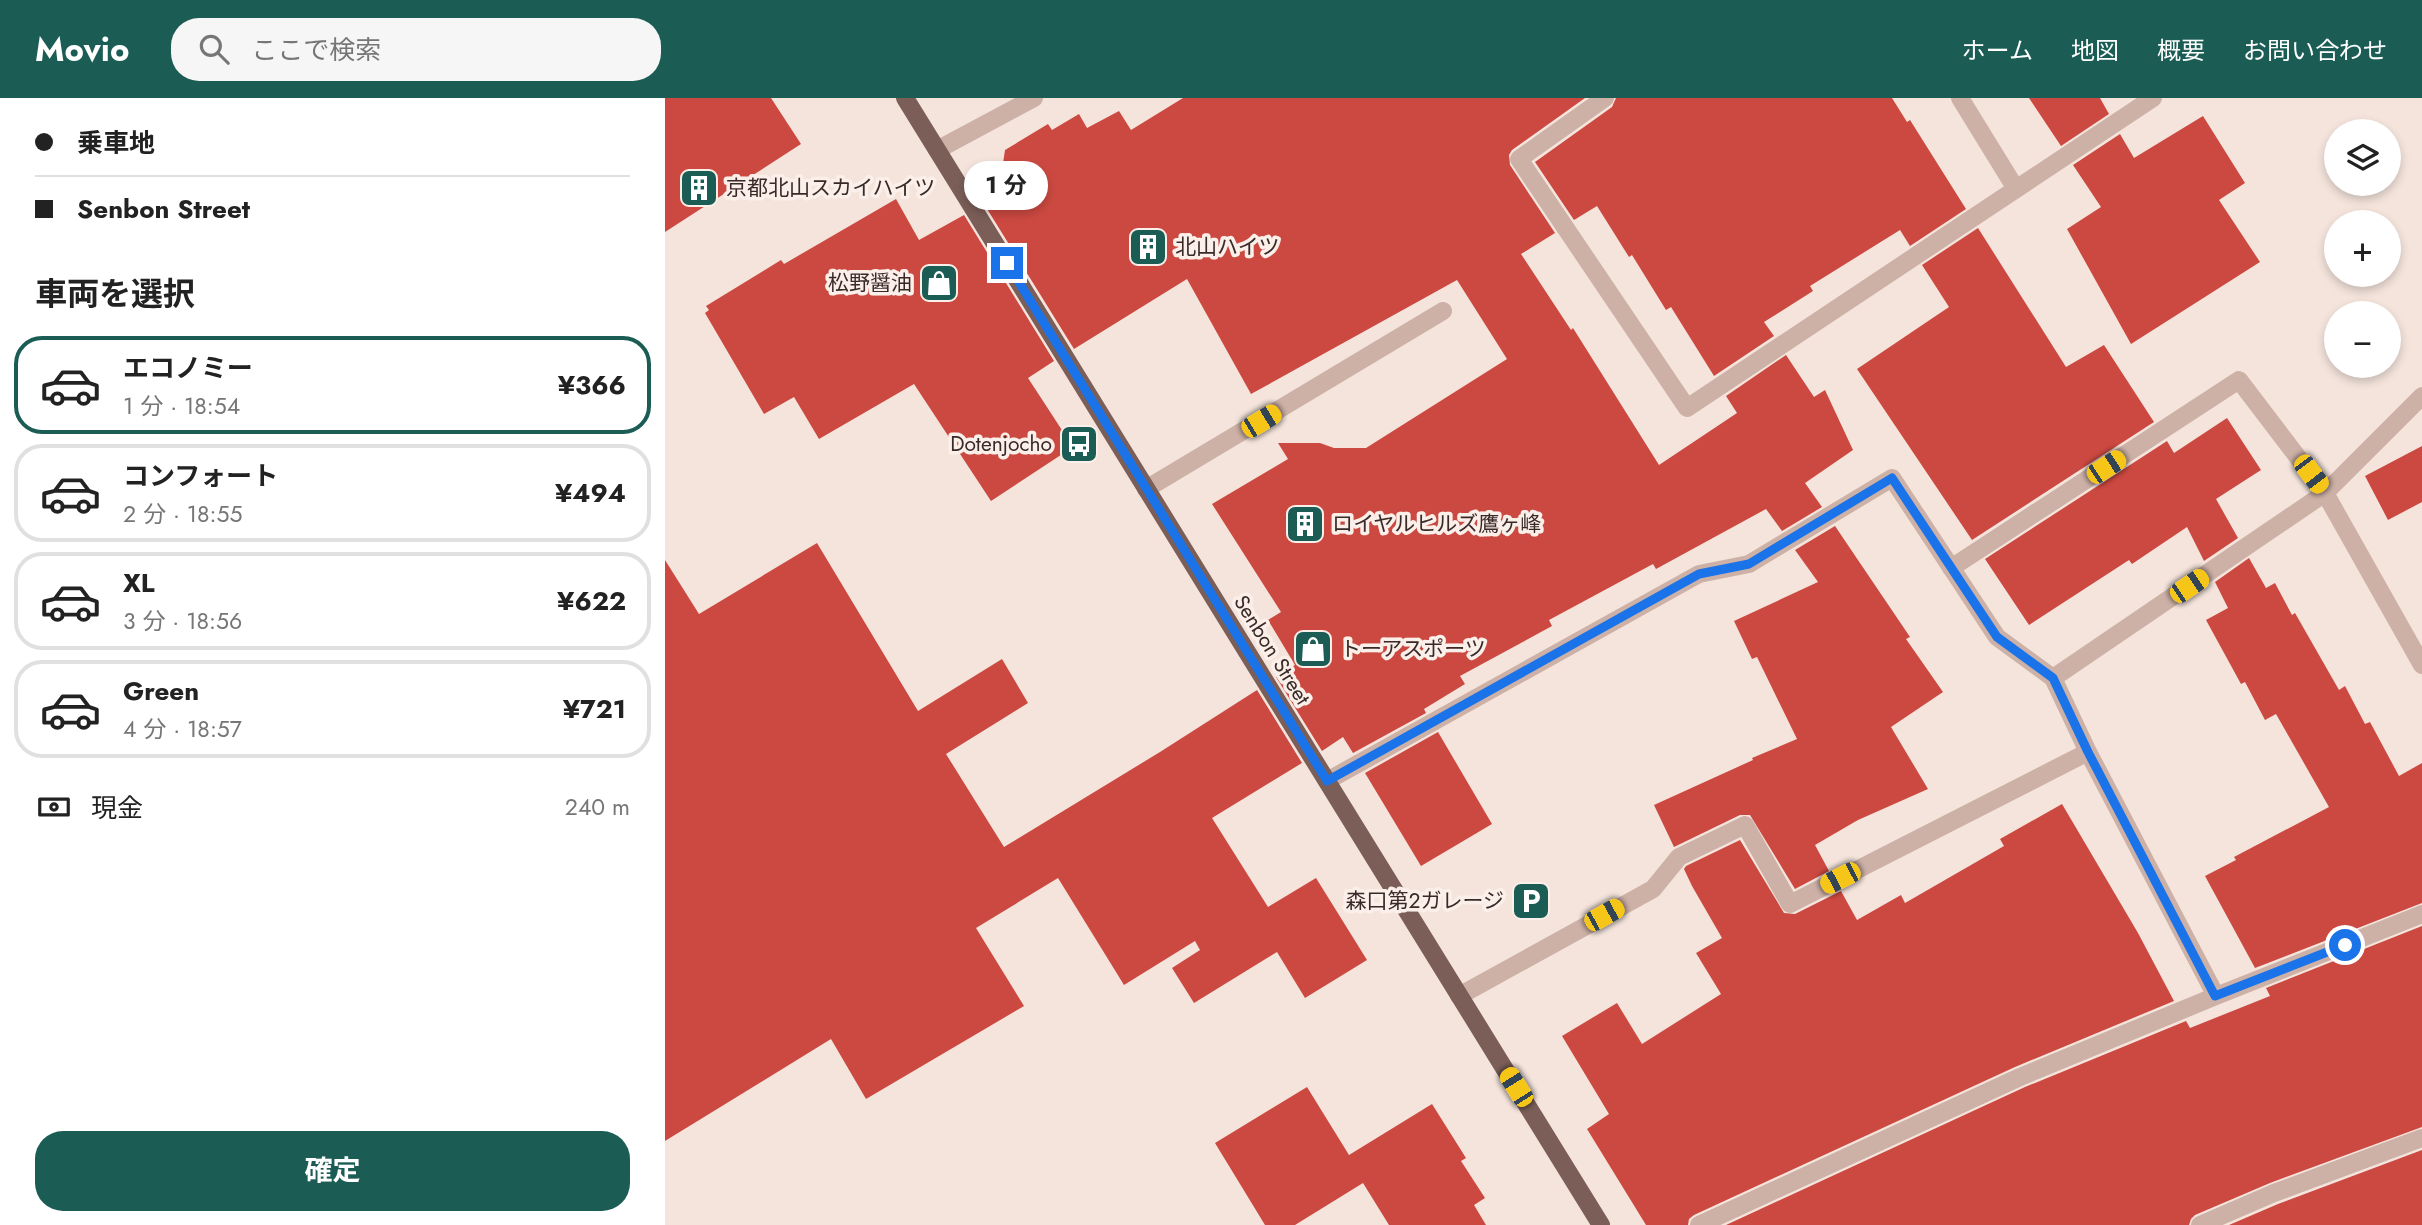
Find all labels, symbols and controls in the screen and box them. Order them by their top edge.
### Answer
search box [171,18,661,81]
text: Movio [35,26,129,73]
icon: search [195,30,233,68]
text: ここで検索 [251,31,381,69]
text: ホーム [1962,33,2033,68]
text: 地図 [2071,33,2119,68]
text: 概要 [2157,33,2205,68]
text: お問い合わせ [2243,33,2387,68]
map controls [2324,119,2401,378]
button: layers [2324,119,2401,196]
text: 乗車地 [77,124,155,162]
callout: 1 分 [965,162,1049,211]
building icon: 京都北山スカイハイツ [678,167,720,209]
text: 1 分 [985,168,1027,202]
place label: 京都北山スカイハイツ [726,173,935,203]
text: Senbon Street [77,190,250,228]
button: + [2324,210,2401,287]
building icon: 北山ハイツ [1127,226,1169,268]
place label: 北山ハイツ [1175,232,1280,262]
route end [991,247,1023,279]
shop icon: 松野醤油 [918,262,960,304]
place label: 松野醤油 [828,268,912,298]
text: 車両を選択 [35,271,195,317]
button: − [2324,301,2401,378]
text: エコノミー [123,349,253,387]
icon: car [39,354,102,417]
text: ¥366 [558,366,626,404]
text: 1 分 · 18:54 [123,389,240,423]
car [1238,401,1285,441]
bus stop icon: Dotenjocho [1058,423,1100,465]
place label: Dotenjocho [950,429,1052,459]
car [2083,447,2130,487]
car [2290,451,2333,497]
text: コンフォート [123,457,278,495]
icon: car [39,462,102,525]
text: ¥494 [555,474,626,512]
text: 2 分 · 18:55 [123,497,242,531]
building icon: ロイヤルヒルズ鷹ヶ峰 [1284,503,1326,545]
place label: ロイヤルヒルズ鷹ヶ峰 [1332,509,1541,539]
text: XL [123,564,155,602]
car [2166,566,2213,606]
icon: car [39,570,102,633]
text: ¥622 [557,582,626,620]
street label: Senbon Street [1226,589,1318,711]
text: 3 分 · 18:56 [123,604,242,638]
shop icon: トーアスポーツ [1292,628,1334,670]
place label: トーアスポーツ [1340,634,1486,664]
text: Green [123,672,199,710]
icon: car [39,678,102,741]
text: ¥721 [563,690,626,728]
text: 4 分 · 18:57 [123,712,242,746]
icon: cash [35,788,73,826]
text: 現金 [91,789,143,827]
text: 240 m [565,790,630,824]
car [1817,859,1864,897]
parking icon: 森口第2ガレージ [1510,880,1552,922]
place label: 森口第2ガレージ [1345,886,1504,916]
car [1581,896,1628,934]
route start [2329,929,2361,961]
car [1496,1064,1537,1110]
button: 確定 [35,1131,630,1211]

